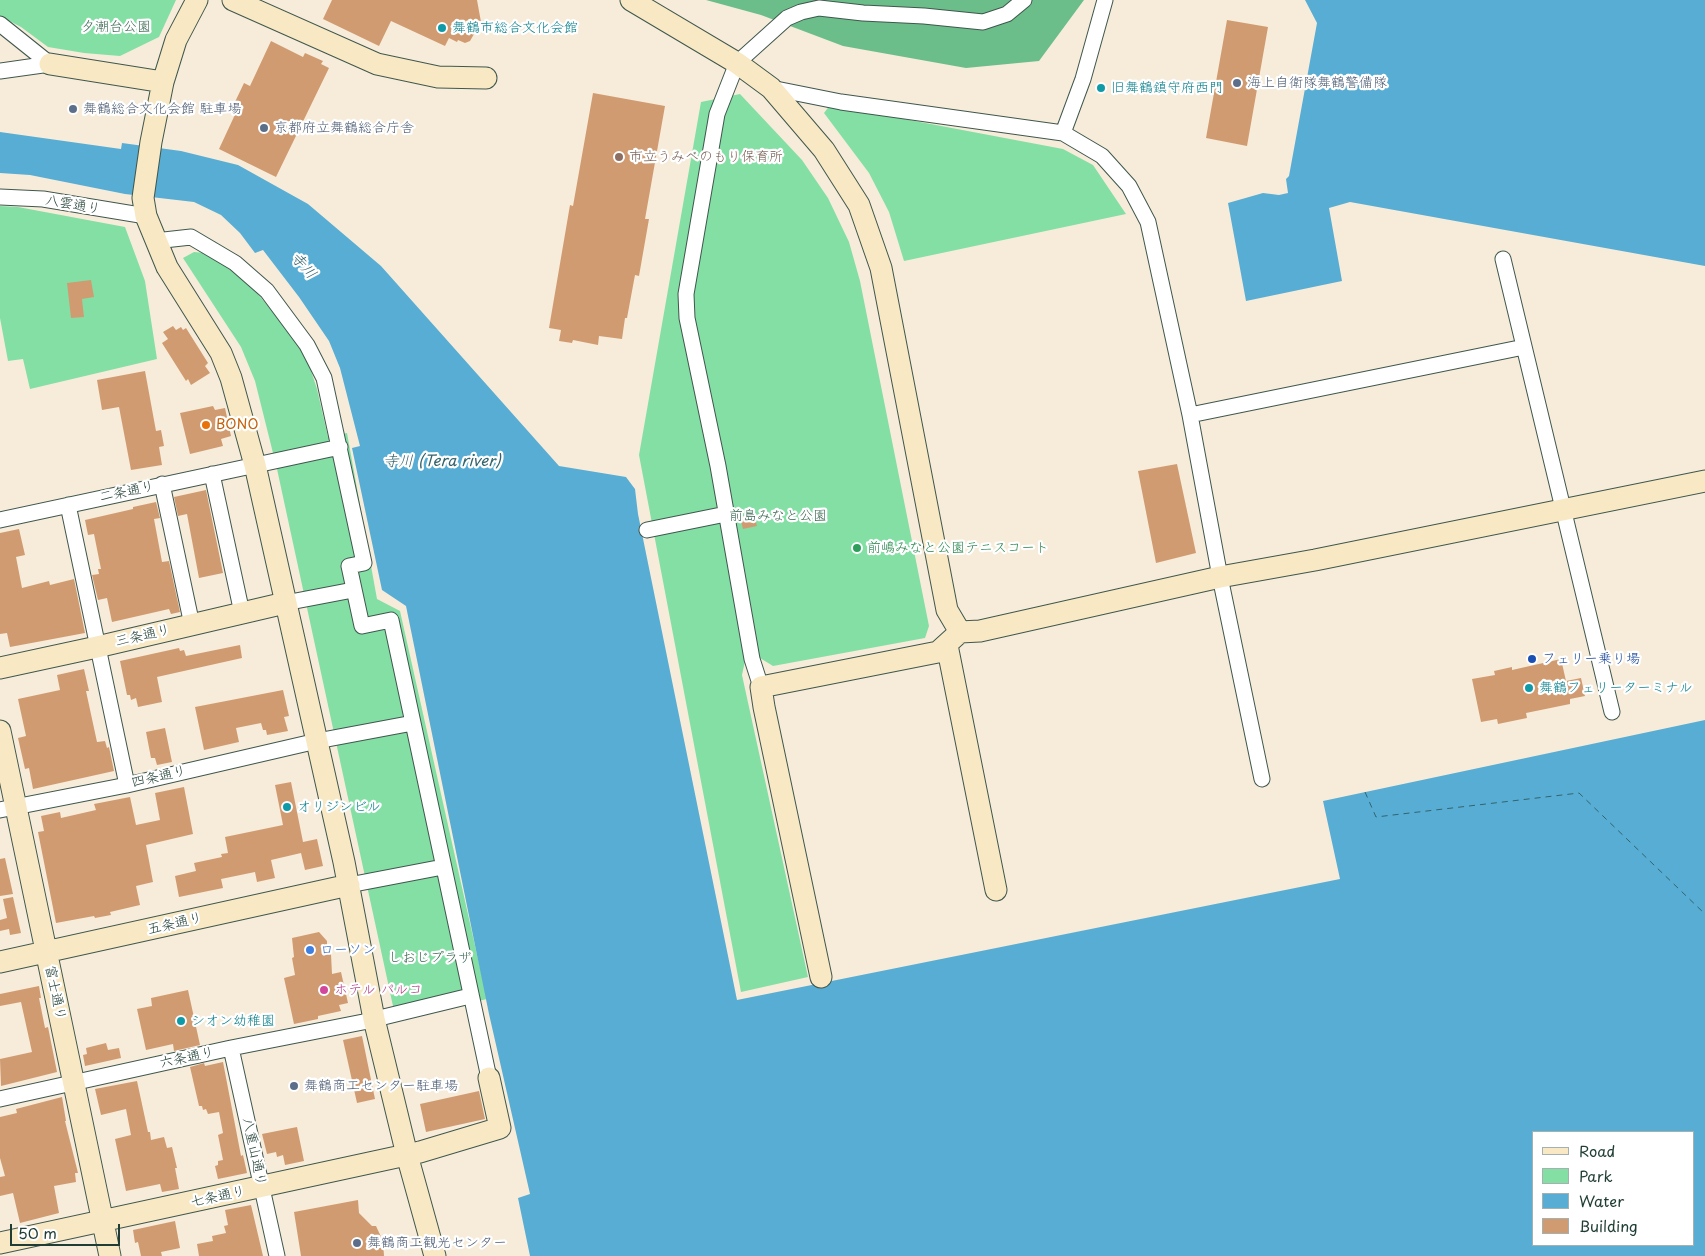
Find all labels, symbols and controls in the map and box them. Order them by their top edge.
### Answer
park label: 夕潮台公園 [81,19,151,35]
place label: 舞鶴市総合文化会館 [452,20,578,36]
marker: 舞鶴市総合文化会館 [436,22,448,34]
place label: 海上自衛隊舞鶴警備隊 [1247,75,1387,91]
marker: 海上自衛隊舞鶴警備隊 [1231,77,1243,89]
place label: 旧舞鶴鎮守府西門 [1111,80,1223,96]
marker: 旧舞鶴鎮守府西門 [1095,82,1107,94]
place label: 舞鶴総合文化会館 駐車場 [83,101,242,117]
marker: 舞鶴総合文化会館 駐車場 [67,103,79,115]
place label: 京都府立舞鶴総合庁舎 [274,120,414,136]
marker: 京都府立舞鶴総合庁舎 [258,122,270,134]
place label: 市立うみべのもり保育所 [629,149,783,165]
marker: 市立うみべのもり保育所 [613,151,625,163]
street label: 八雲通り [44,192,102,218]
water label: 寺川 [286,249,320,283]
place label: BONO [216,417,258,433]
marker: BONO [200,419,212,431]
water label: 寺川 (Tera river) [383,453,501,471]
street label: 二条通り [98,478,156,506]
park label: 前島みなと公園 [729,508,827,524]
place label: 前嶋みなと公園テニスコート [867,540,1049,556]
marker: 前嶋みなと公園テニスコート [851,542,863,554]
street label: 三条通り [114,622,172,650]
place label: フェリー乗り場 [1542,651,1640,667]
marker: フェリー乗り場 [1526,653,1538,665]
place label: 舞鶴フェリーターミナル [1539,680,1693,696]
marker: 舞鶴フェリーターミナル [1523,682,1535,694]
street label: 四条通り [130,763,188,791]
place label: オリジンビル [297,799,381,815]
marker: オリジンビル [281,801,293,813]
street label: 五条通り [146,910,204,938]
place label: ローソン [320,942,376,958]
marker: ローソン [304,944,316,956]
park label: しおじプラザ [388,950,472,966]
street label: 富士通り [41,964,69,1022]
place label: ホテル パルコ [334,982,423,998]
marker: ホテル パルコ [318,984,330,996]
place label: シオン幼稚園 [191,1013,275,1029]
marker: シオン幼稚園 [175,1015,187,1027]
street label: 六条通り [158,1044,216,1072]
place label: 舞鶴商工センター駐車場 [304,1078,458,1094]
marker: 舞鶴商工センター駐車場 [288,1080,300,1092]
street label: 八重山通り [239,1116,269,1188]
legend [1532,1131,1695,1246]
text: Road [1579,1139,1615,1162]
text: Park [1579,1164,1613,1187]
street label: 七条通り [189,1183,247,1211]
text: Water [1579,1189,1624,1212]
scale bar [12,1214,122,1246]
text: Building [1579,1214,1638,1237]
text: 50 m [18,1221,57,1244]
place label: 舞鶴商工観光センター [367,1235,507,1251]
marker: 舞鶴商工観光センター [351,1237,363,1249]

